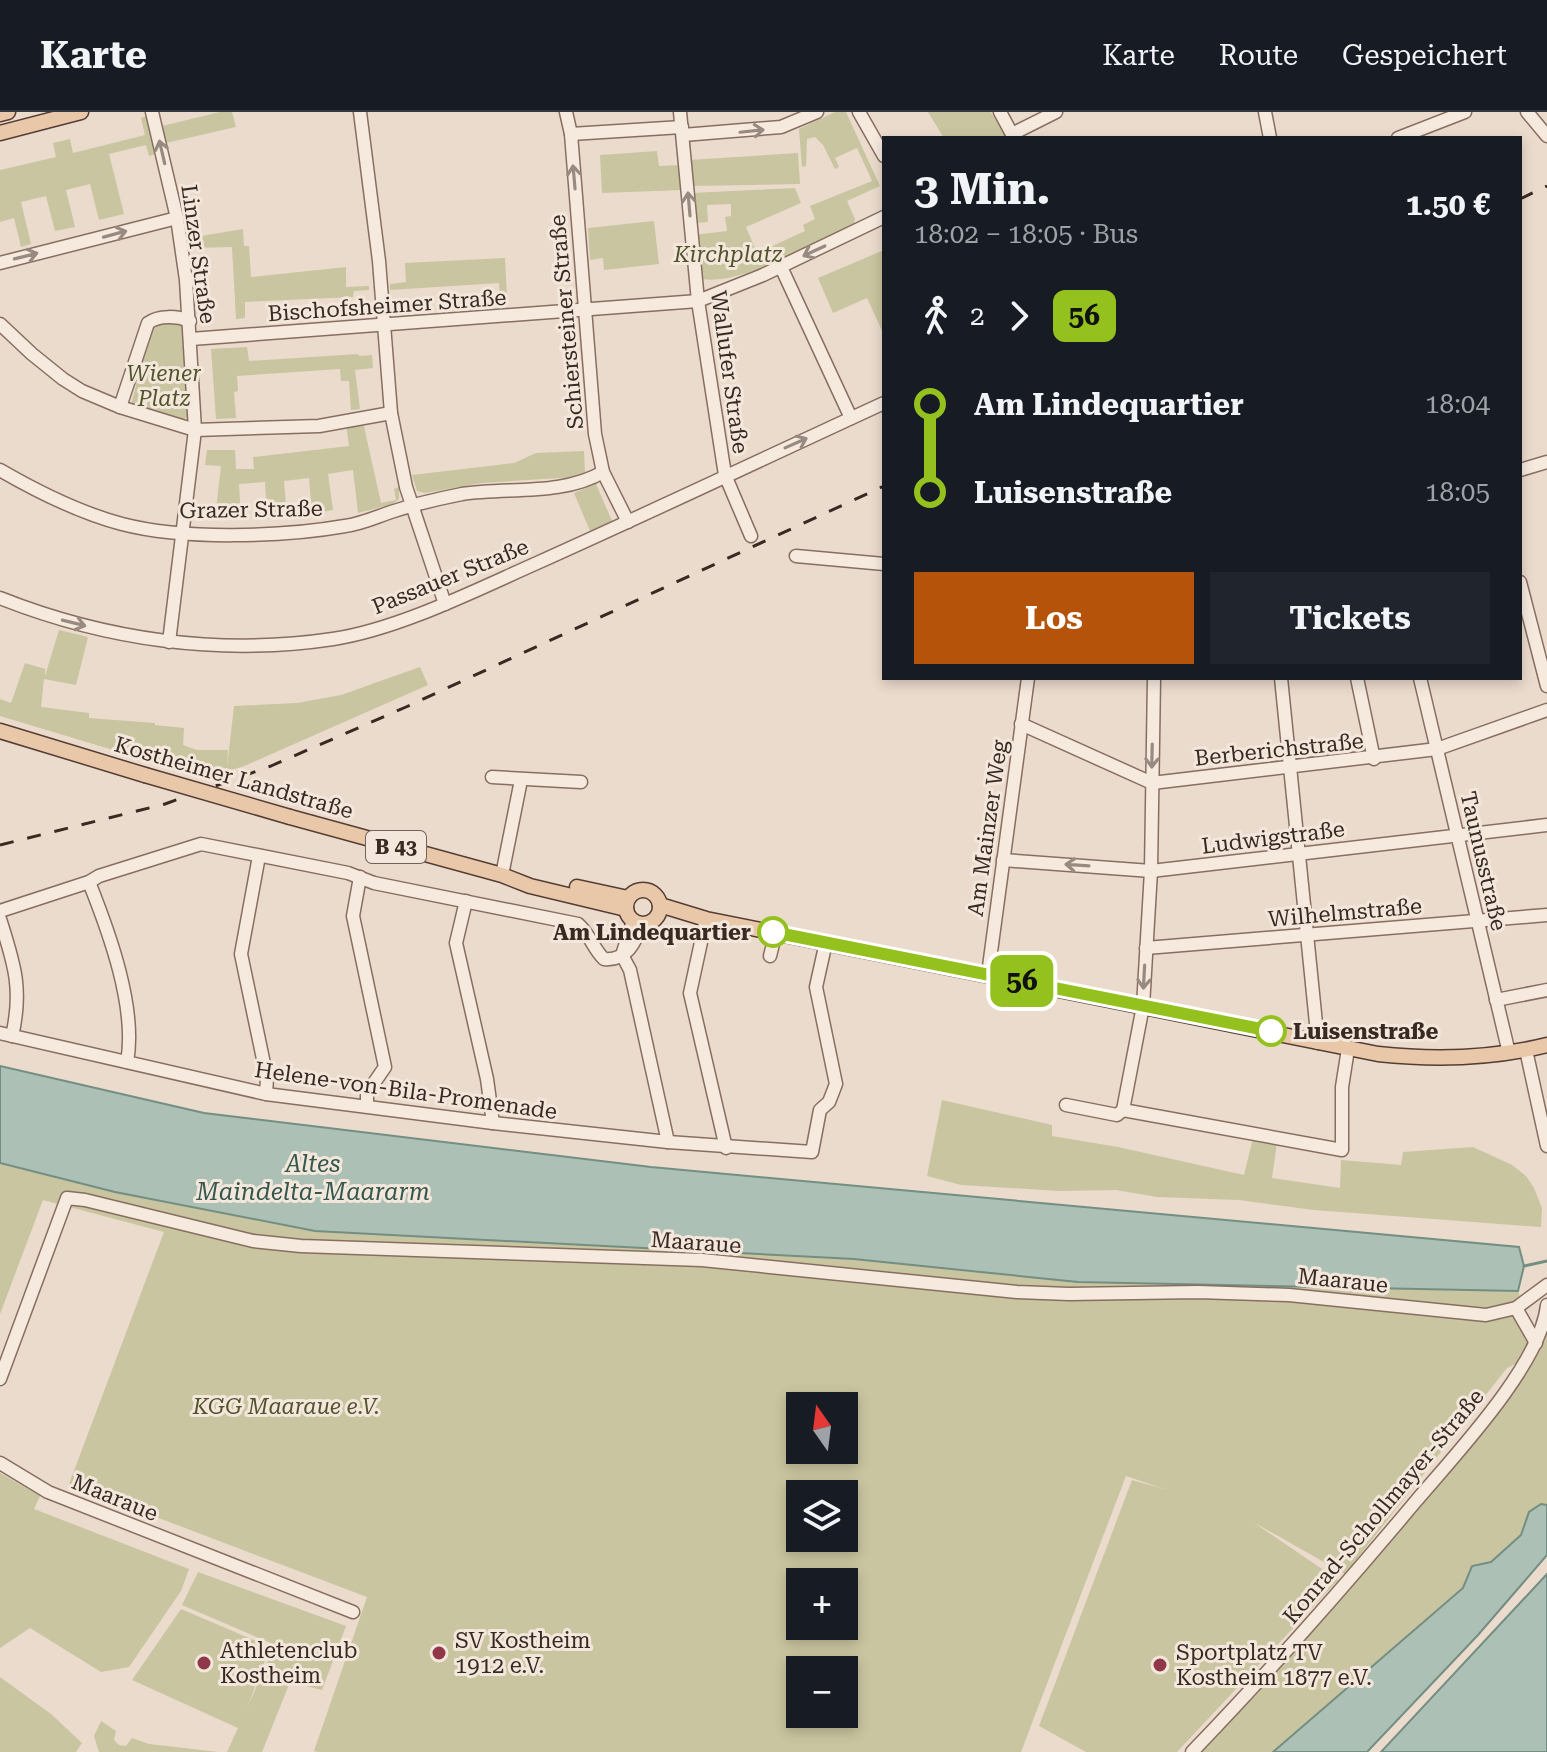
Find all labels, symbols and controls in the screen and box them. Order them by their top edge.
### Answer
text: Karte [40,33,147,77]
text: Karte [1102,39,1175,72]
text: Route [1219,39,1298,72]
text: Gespeichert [1342,39,1507,72]
one-way arrow [738,123,765,138]
one-way arrow [154,139,169,165]
text: 3 Min. [914,163,1050,215]
one-way arrow [566,164,581,191]
street label: Linzer Straße [176,183,221,325]
text: 1.50 € [1406,187,1490,222]
one-way arrow [681,191,696,218]
street label: Schiersteiner Straße [545,214,588,430]
text: 18:02 – 18:05 · Bus [914,219,1138,249]
one-way arrow [101,225,127,240]
park label: Kirchplatz [673,242,782,267]
one-way arrow [802,244,826,259]
one-way arrow [13,248,38,263]
street label: Bischofsheimer Straße [267,285,507,326]
street label: Wallufer Straße [706,289,753,455]
icon: walk [914,294,958,338]
icon: forward [997,294,1041,338]
text: 56 [1069,299,1100,332]
text: 2 [970,301,985,331]
park label: Wiener Platz [127,361,201,411]
text: Am Lindequartier [974,387,1244,422]
text: 18:04 [1425,389,1490,419]
one-way arrow [783,435,807,450]
text: Luisenstraße [974,475,1172,510]
text: 18:05 [1425,477,1490,507]
street label: Grazer Straße [179,496,323,523]
street label: Passauer Straße [368,534,532,619]
button: Los [914,572,1194,664]
button: Tickets [1210,572,1490,664]
one-way arrow [60,617,86,632]
street label: Berberichstraße [1193,728,1365,771]
street label: Kostheimer Landstraße [112,731,356,824]
street label: Am Mainzer Weg [963,738,1012,918]
one-way arrow [1145,742,1160,769]
street label: Taunusstraße [1455,789,1512,933]
street label: Ludwigstraße [1200,816,1346,859]
road number: B 43 [366,831,426,863]
one-way arrow [1064,857,1091,872]
street label: Wilhelmstraße [1267,893,1423,932]
marker: Am Lindequartier [758,917,788,947]
place label: Am Lindequartier [553,920,751,945]
line badge: 56 [986,955,1058,1007]
one-way arrow [1137,963,1152,990]
text: 56 [1006,964,1038,997]
marker: Luisenstraße [1256,1016,1286,1046]
place label: Luisenstraße [1293,1019,1438,1044]
street label: Helene-von-Bila-Promenade [253,1057,559,1124]
water label: Altes Maindelta-Maararm [195,1150,430,1206]
street label: Maaraue [650,1227,742,1258]
street label: Maaraue [1296,1263,1389,1298]
street label: Konrad-Schollmayer-Straße [1278,1384,1489,1629]
north arrow [786,1392,858,1464]
map controls [786,1392,858,1728]
park label: KGG Maaraue e.V. [192,1394,379,1419]
street label: Maaraue [68,1469,162,1526]
button: layers [786,1480,858,1552]
button: + [786,1568,858,1640]
place label: SV Kostheim 1912 e.V. [455,1628,591,1678]
place label: Athletenclub Kostheim [220,1638,357,1688]
place label: Sportplatz TV Kostheim 1877 e.V. [1176,1640,1372,1690]
marker: SV Kostheim 1912 e.V. [430,1644,448,1662]
marker: Athletenclub Kostheim [195,1654,213,1672]
button: − [786,1656,858,1728]
marker: Sportplatz TV Kostheim 1877 e.V. [1151,1656,1169,1674]

